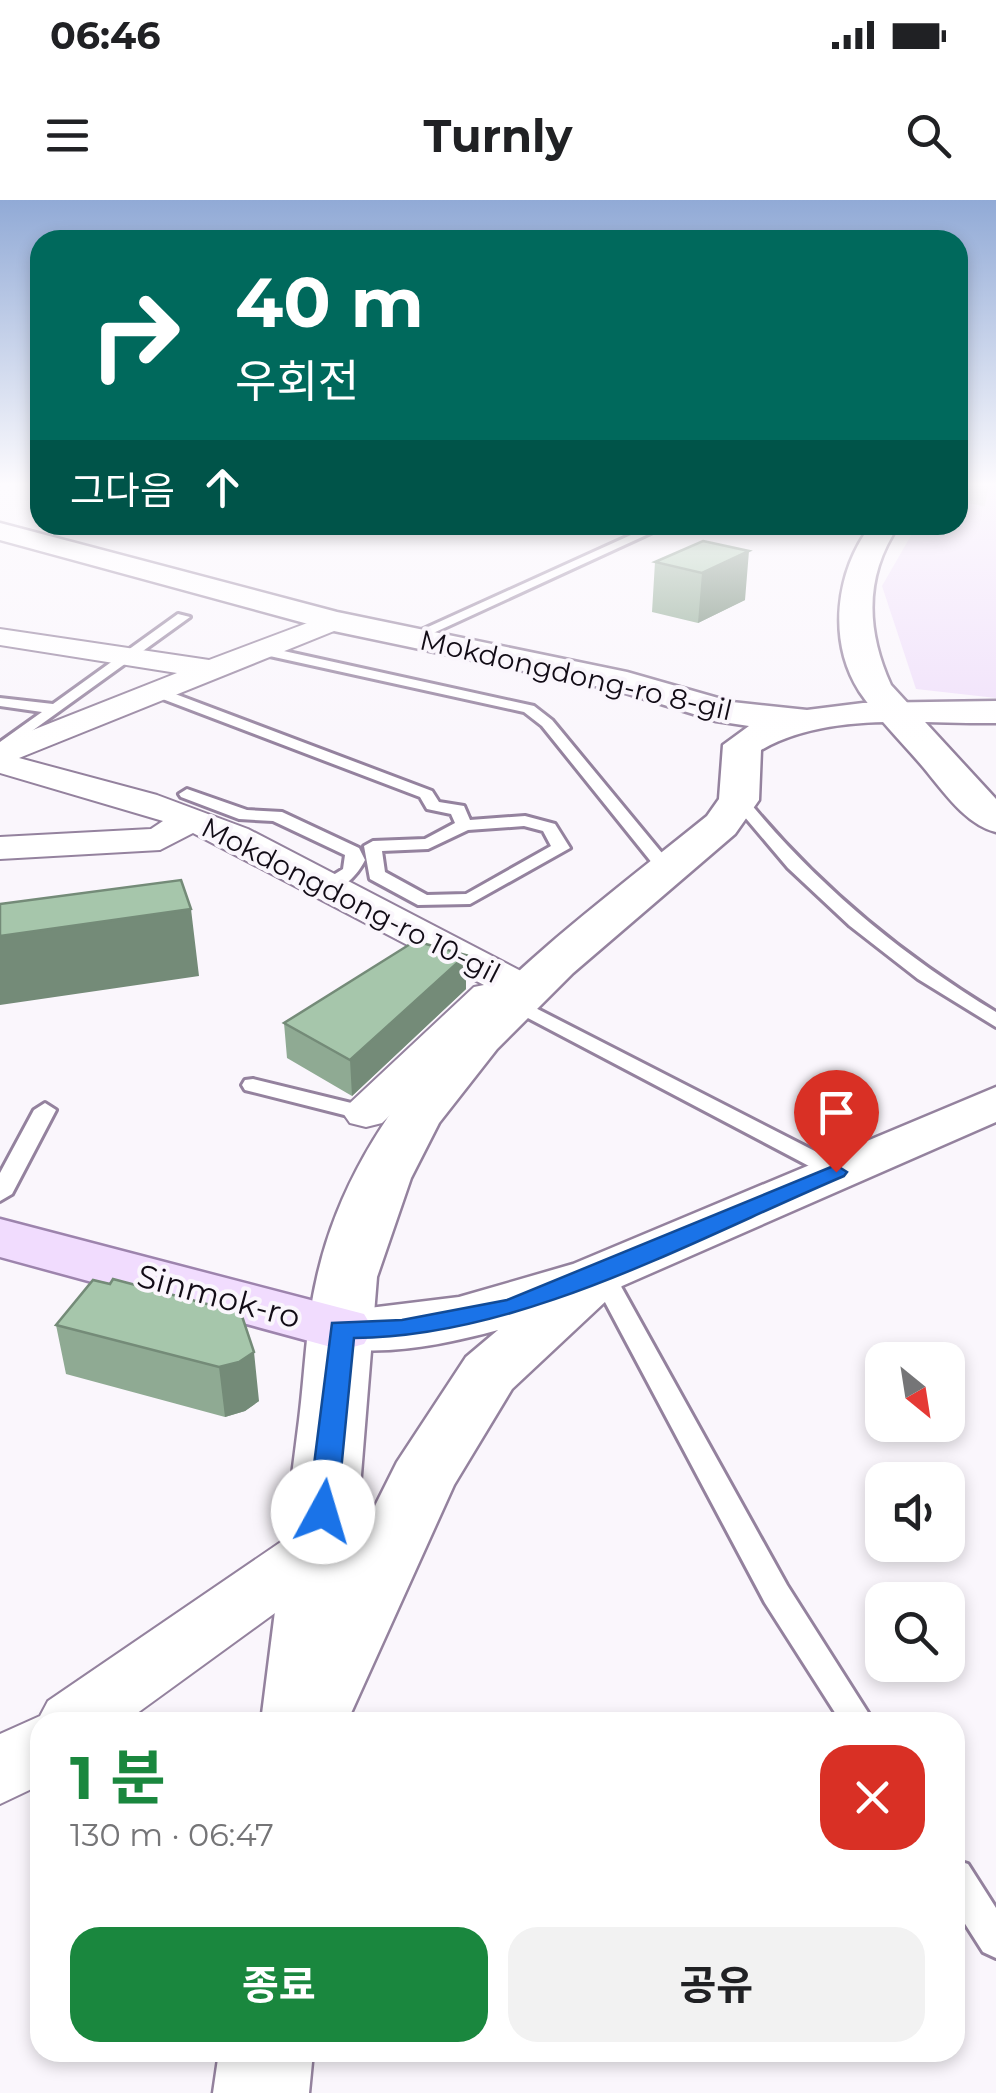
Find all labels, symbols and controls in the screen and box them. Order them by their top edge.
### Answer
text: 06:46 [50,12,160,59]
icon: menu [40,108,95,163]
text: Turnly [424,108,572,163]
icon: search [901,108,956,163]
text: 40 m [235,259,424,345]
icon: right [70,270,200,400]
text: 우회전 [235,353,359,408]
icon: ahead [195,460,250,515]
text: 그다음 [70,467,175,514]
street label: Mokdongdong-ro 8-gil [417,623,735,727]
street label: Mokdongdong-ro 10-gil [196,810,506,990]
pin [794,1070,879,1173]
icon: arrive [809,1085,864,1140]
street label: Sinmok-ro [133,1256,305,1336]
north arrow [865,1342,965,1442]
map controls [865,1342,965,1682]
position arrow [271,1460,375,1564]
button: sound [865,1462,965,1562]
button: search [865,1582,965,1682]
text: 1 분 [70,1741,166,1814]
button: close [820,1745,925,1850]
text: 130 m · 06:47 [70,1815,274,1854]
button: 종료 [70,1927,488,2042]
button: 공유 [508,1927,925,2042]

